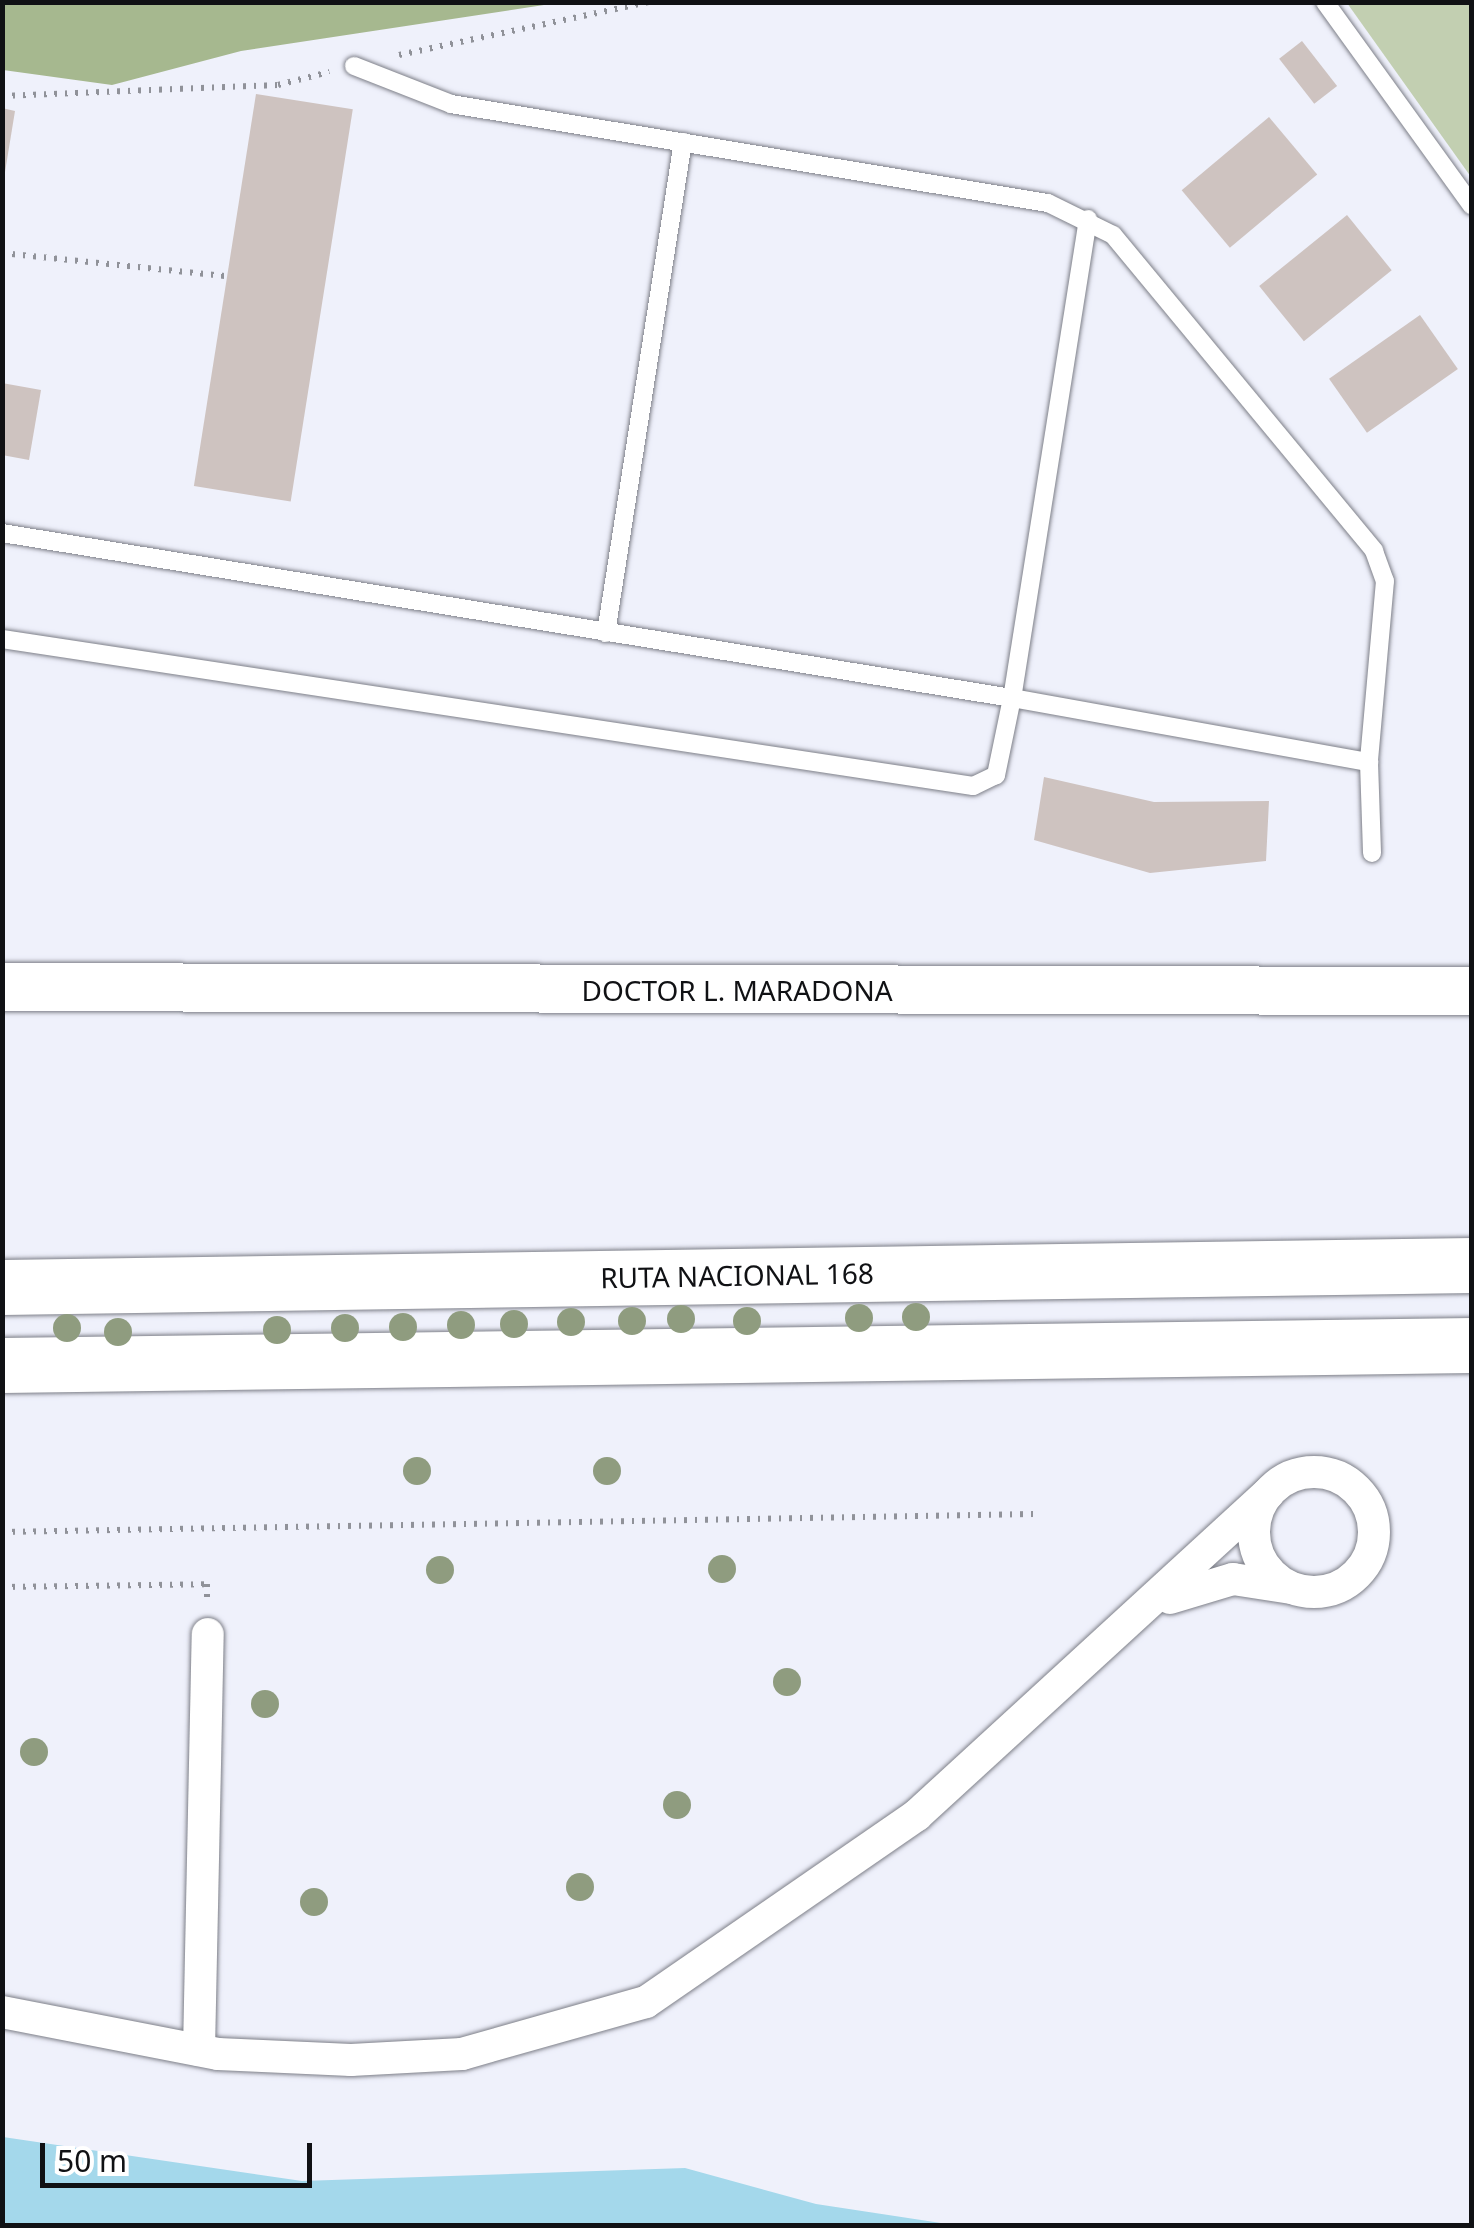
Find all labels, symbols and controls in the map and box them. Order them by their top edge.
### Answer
street label: DOCTOR L. MARADONA [581,973,893,1007]
street label: RUTA NACIONAL 168 [600,1256,874,1294]
scale bar [45,2123,318,2185]
text: 50 m [57,2140,127,2181]

